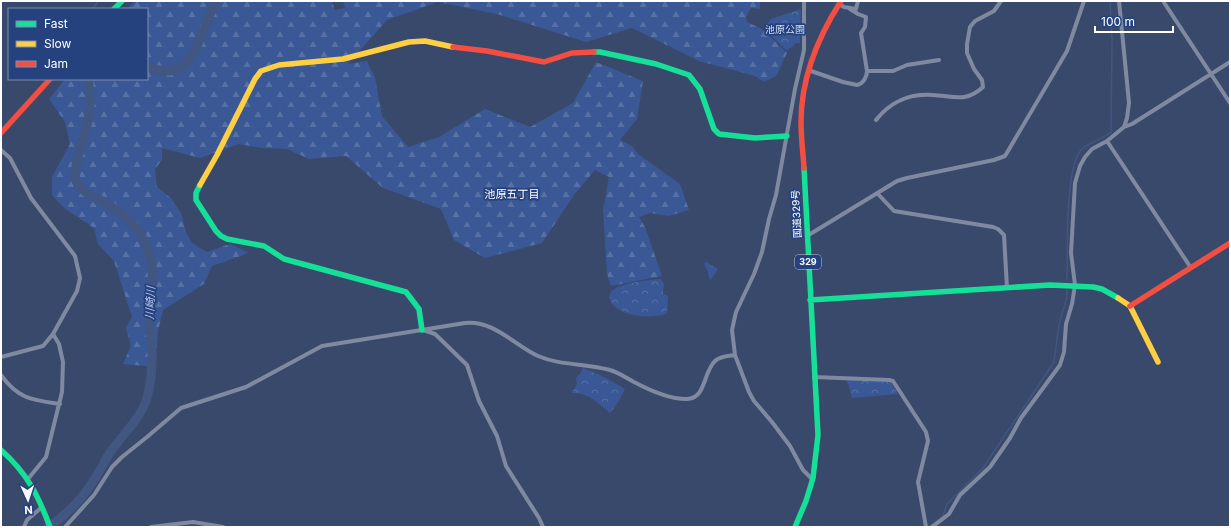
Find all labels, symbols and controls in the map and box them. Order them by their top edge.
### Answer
legend [8,8,148,80]
scale bar [1095,8,1173,34]
text: 100 m [1101,14,1135,29]
text: Fast [44,16,68,31]
park label: 池原公園 [765,23,805,35]
text: Slow [44,36,72,51]
text: Jam [44,56,68,71]
district label: 池原五丁目 [485,187,540,201]
street label: 国道329号 [789,189,803,239]
road number: 329 [795,255,821,269]
water label: 川崎川 [142,285,158,320]
north arrow [8,480,48,520]
text: N [24,503,33,517]

